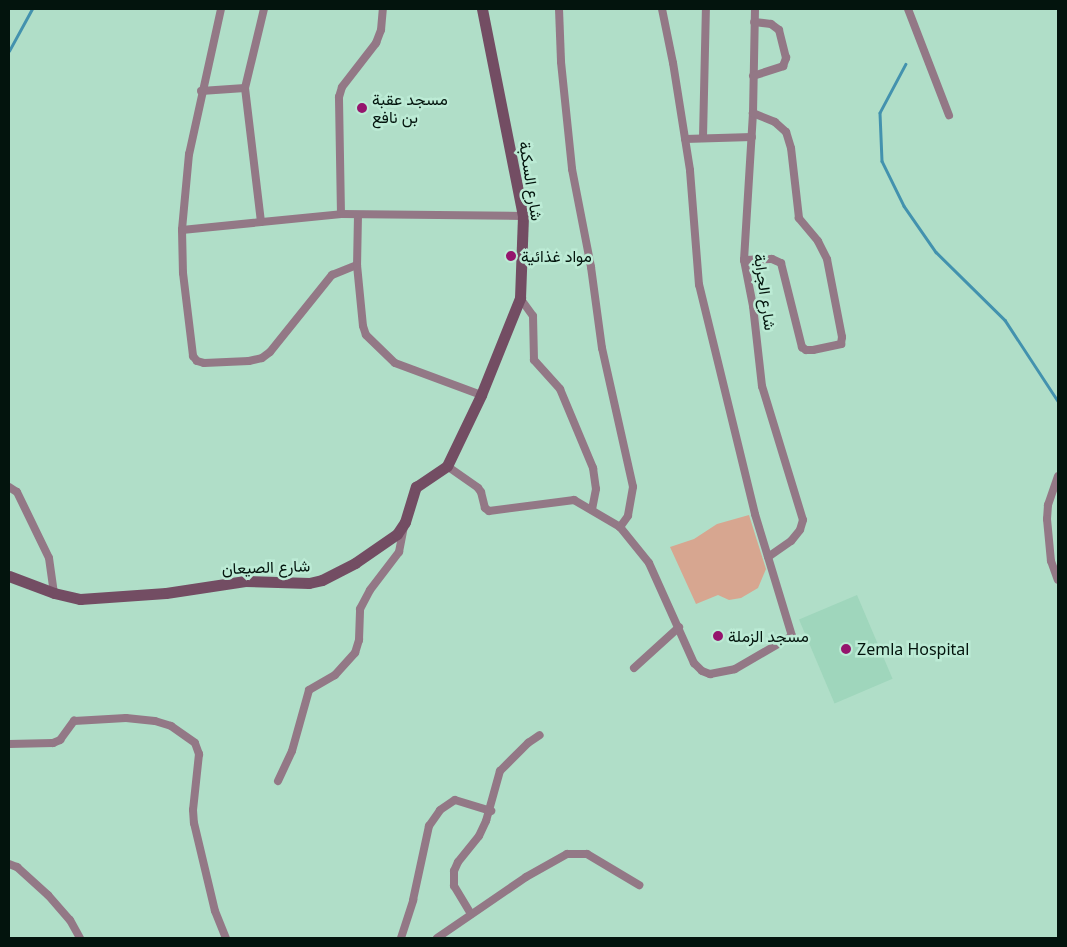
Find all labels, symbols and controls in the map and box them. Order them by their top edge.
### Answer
place label: مسجد عقبة بن نافع [372,89,448,127]
marker: مسجد عقبة بن نافع [356,102,368,114]
street label: شارع السكبة [515,140,547,222]
place label: مواد غذائية [521,246,592,266]
marker: مواد غذائية [505,250,517,262]
street label: شارع الجرابة [750,252,780,332]
street label: شارع الصيعان [221,556,311,578]
place label: مسجد الزملة [728,626,809,646]
marker: مسجد الزملة [712,630,724,642]
place label: Zemla Hospital [857,639,969,659]
marker: Zemla Hospital [839,642,853,656]

